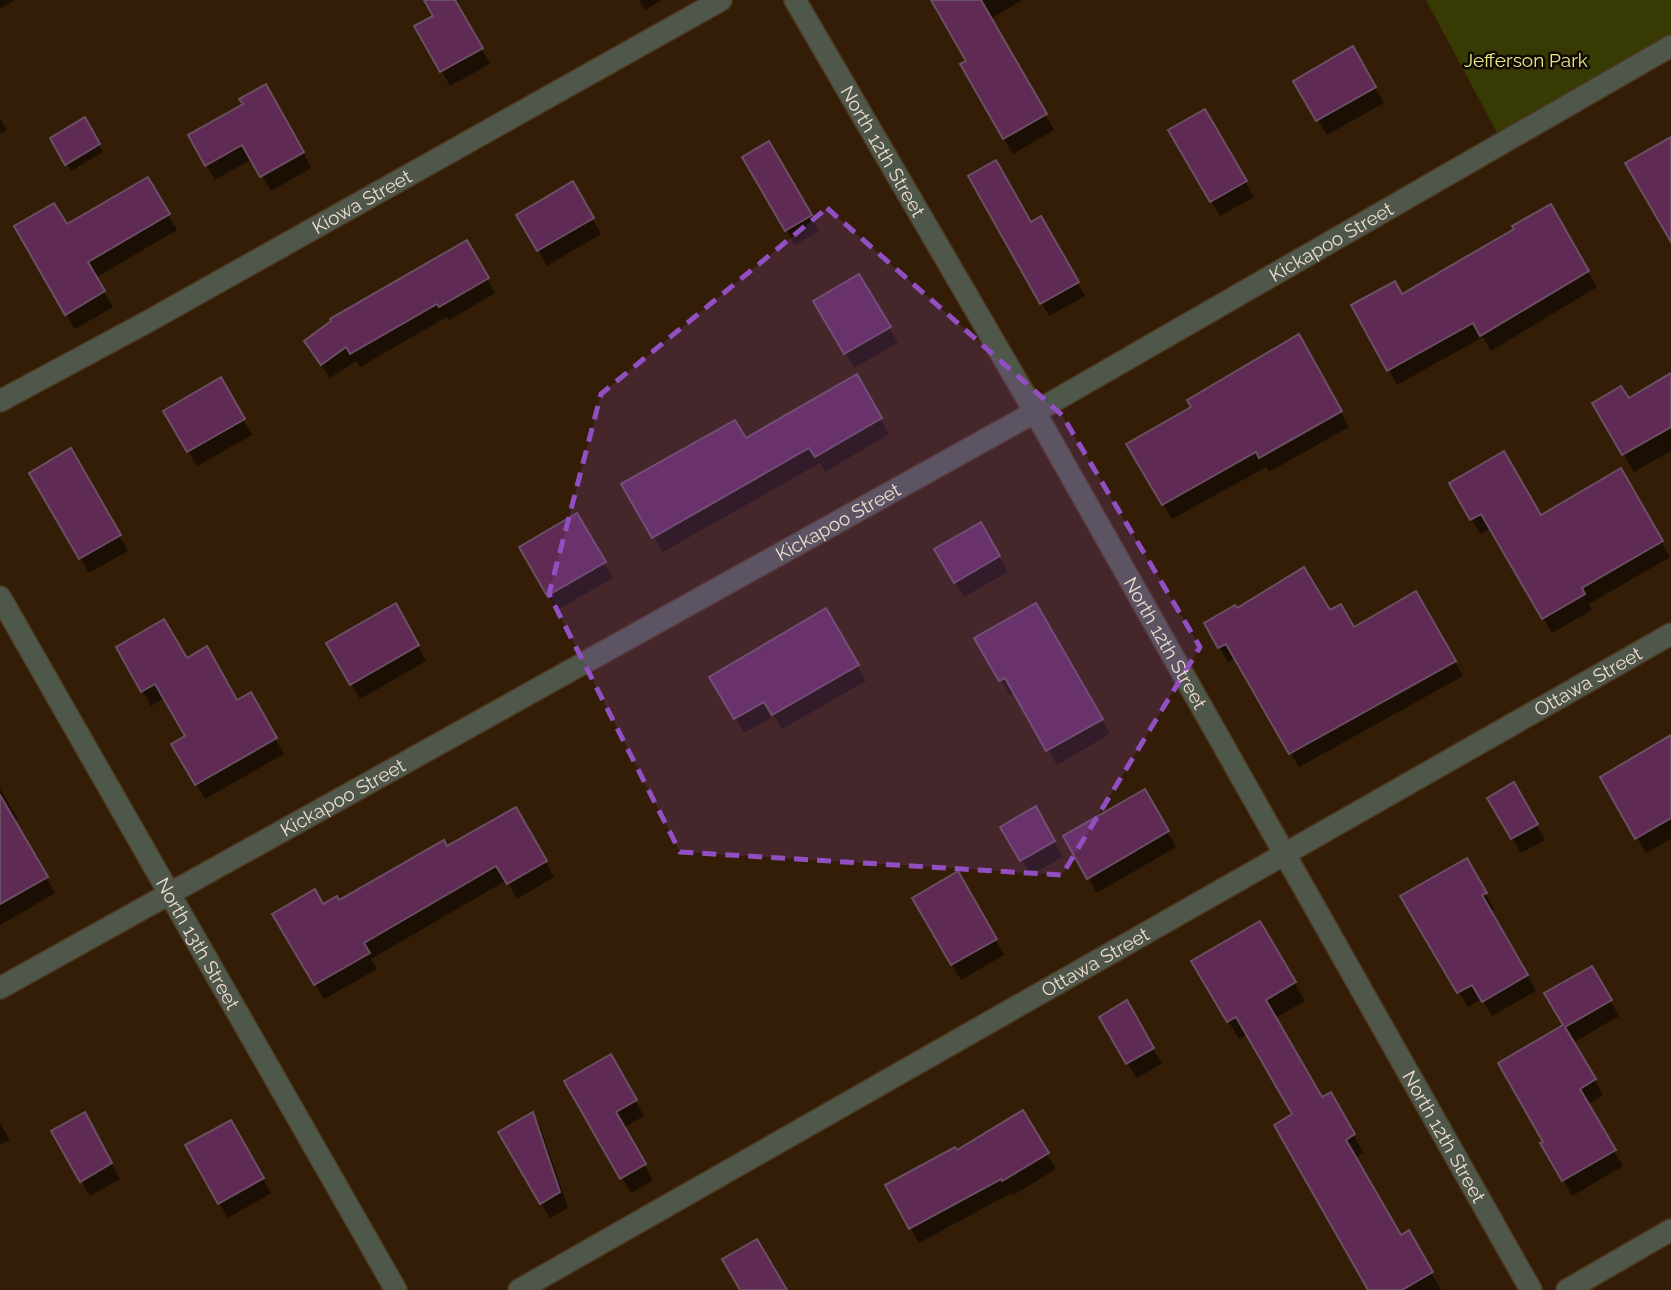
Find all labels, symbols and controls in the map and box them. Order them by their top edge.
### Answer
park label: Jefferson Park [1464,49,1588,71]
street label: North 12th Street [836,82,930,221]
street label: Kiowa Street [308,165,416,238]
street label: Kickapoo Street [1265,197,1397,286]
street label: Kickapoo Street [772,478,905,565]
street label: North 12th Street [1119,573,1212,713]
street label: Ottawa Street [1530,642,1646,721]
street label: Kickapoo Street [276,754,409,841]
street label: North 13th Street [152,874,245,1014]
street label: Ottawa Street [1037,922,1153,1001]
street label: North 12th Street [1398,1067,1491,1207]

